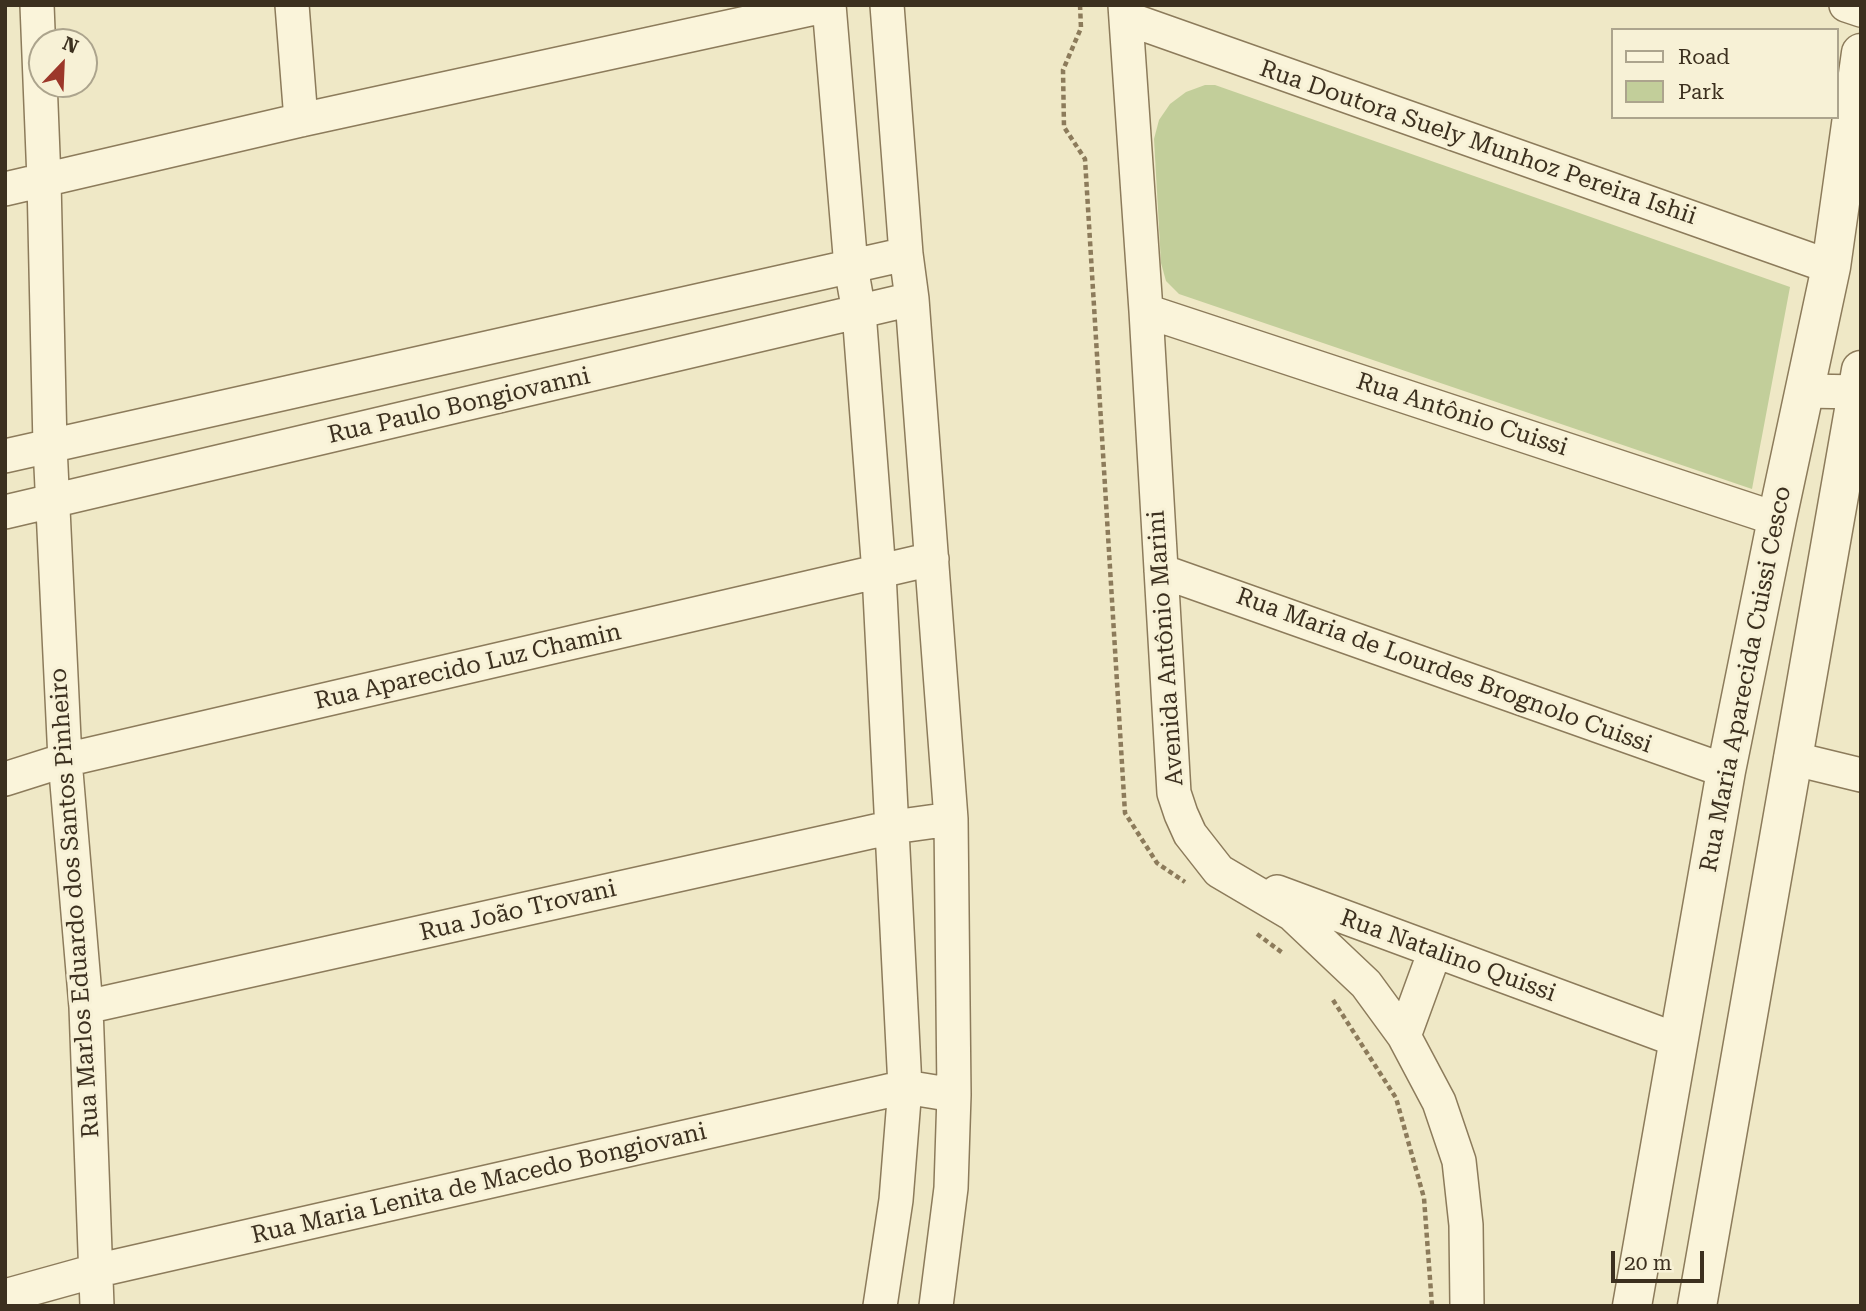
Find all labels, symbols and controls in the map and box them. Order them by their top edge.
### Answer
north arrow [28,28,98,98]
legend [1610,28,1838,119]
text: N [59,32,82,58]
text: Road [1678,45,1730,69]
street label: Rua Doutora Suely Munhoz Pereira Ishii [1256,54,1700,232]
text: Park [1678,80,1724,104]
street label: Rua Paulo Bongiovanni [325,362,593,450]
street label: Rua Antônio Cuissi [1353,367,1571,463]
street label: Rua Maria Aparecida Cuissi Cesco [1694,484,1798,874]
street label: Avenida Antônio Marini [1142,509,1190,787]
street label: Rua Maria de Lourdes Brognolo Cuissi [1232,582,1656,760]
street label: Rua Aparecido Luz Chamin [312,618,624,716]
street label: Rua Marlos Eduardo dos Santos Pinheiro [44,667,106,1139]
street label: Rua João Trovani [417,874,619,948]
street label: Rua Natalino Quissi [1336,904,1560,1008]
street label: Rua Maria Lenita de Macedo Bongiovani [249,1118,709,1250]
scale bar [1614,1238,1707,1282]
text: 20 m [1624,1251,1672,1275]

